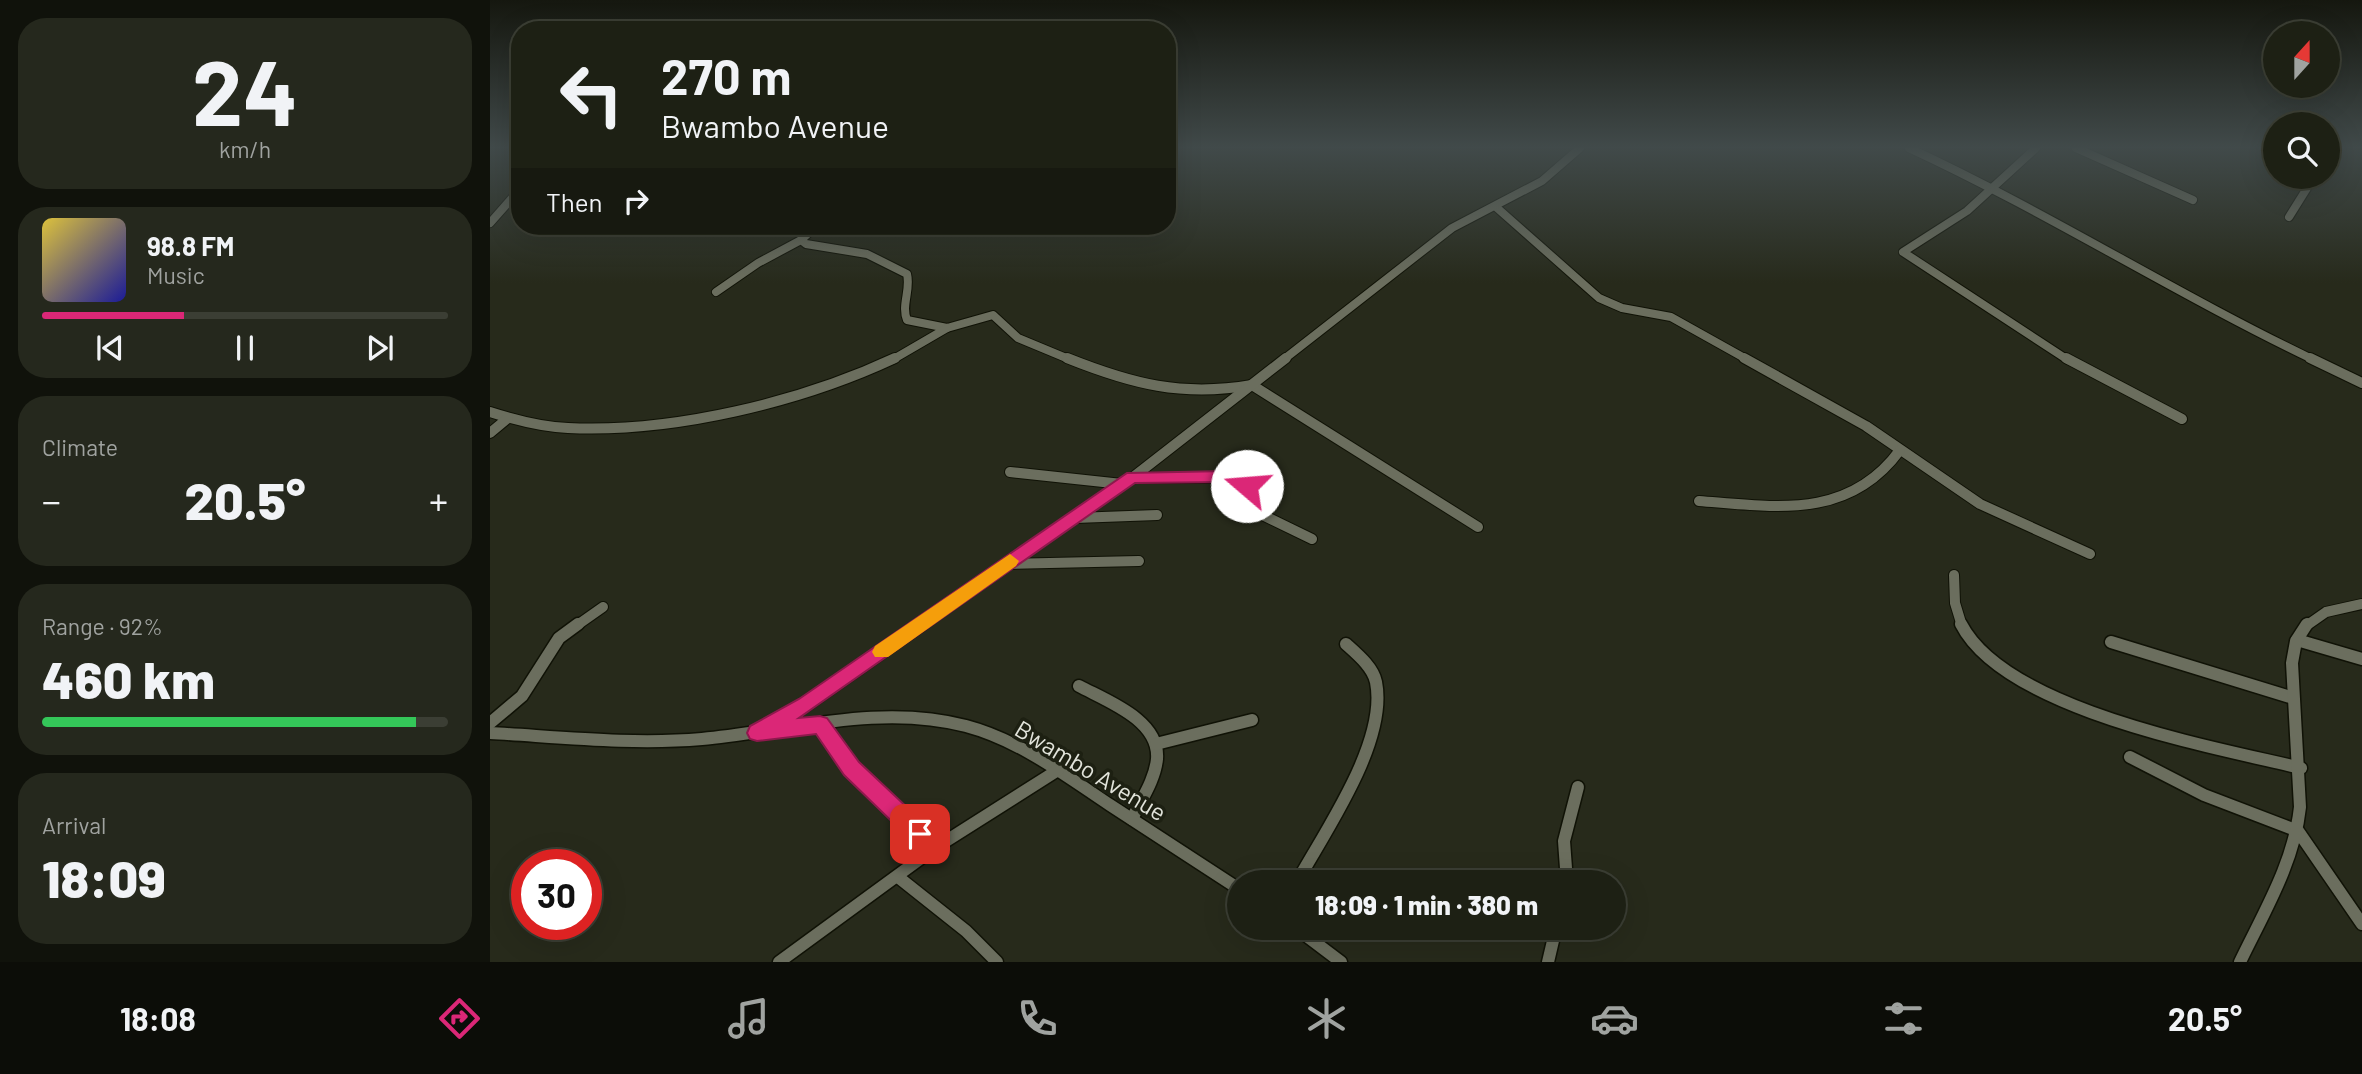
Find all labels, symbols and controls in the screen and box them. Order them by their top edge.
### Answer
north arrow [2263,21,2340,98]
map controls [2263,21,2340,189]
text: 24 [192,35,298,144]
text: 270 m [661,46,791,105]
icon: left [546,49,637,140]
text: Bwambo Avenue [661,106,889,144]
button: search [2263,112,2340,189]
text: km/h [219,135,271,163]
icon: right [617,182,655,220]
text: Then [546,186,603,217]
text: 98.8 FM [147,230,234,261]
text: Music [147,261,205,289]
icon: previous [91,329,129,367]
icon: pause [226,329,264,367]
icon: next [361,329,399,367]
text: Climate [42,433,118,461]
position arrow [1210,449,1284,523]
text: 20.5° [184,468,306,530]
text: − [42,477,61,523]
text: + [429,477,448,523]
text: Range · 92% [42,612,163,640]
text: 460 km [42,647,215,709]
street label: Bwambo Avenue [1010,714,1172,826]
pin [890,804,950,864]
text: Arrival [42,811,106,839]
icon: arrive [901,815,939,853]
text: 18:09 [42,846,166,908]
speed limit sign: 30 [511,849,602,940]
text: 18:09 · 1 min · 380 m [1315,889,1538,920]
icon: directions [435,994,484,1043]
icon: music [724,994,773,1043]
icon: phone [1013,994,1062,1043]
icon: climate [1302,994,1351,1043]
icon: car [1590,994,1639,1043]
icon: filters [1879,994,1928,1043]
text: 18:08 [120,999,196,1037]
text: 20.5° [2168,999,2242,1037]

